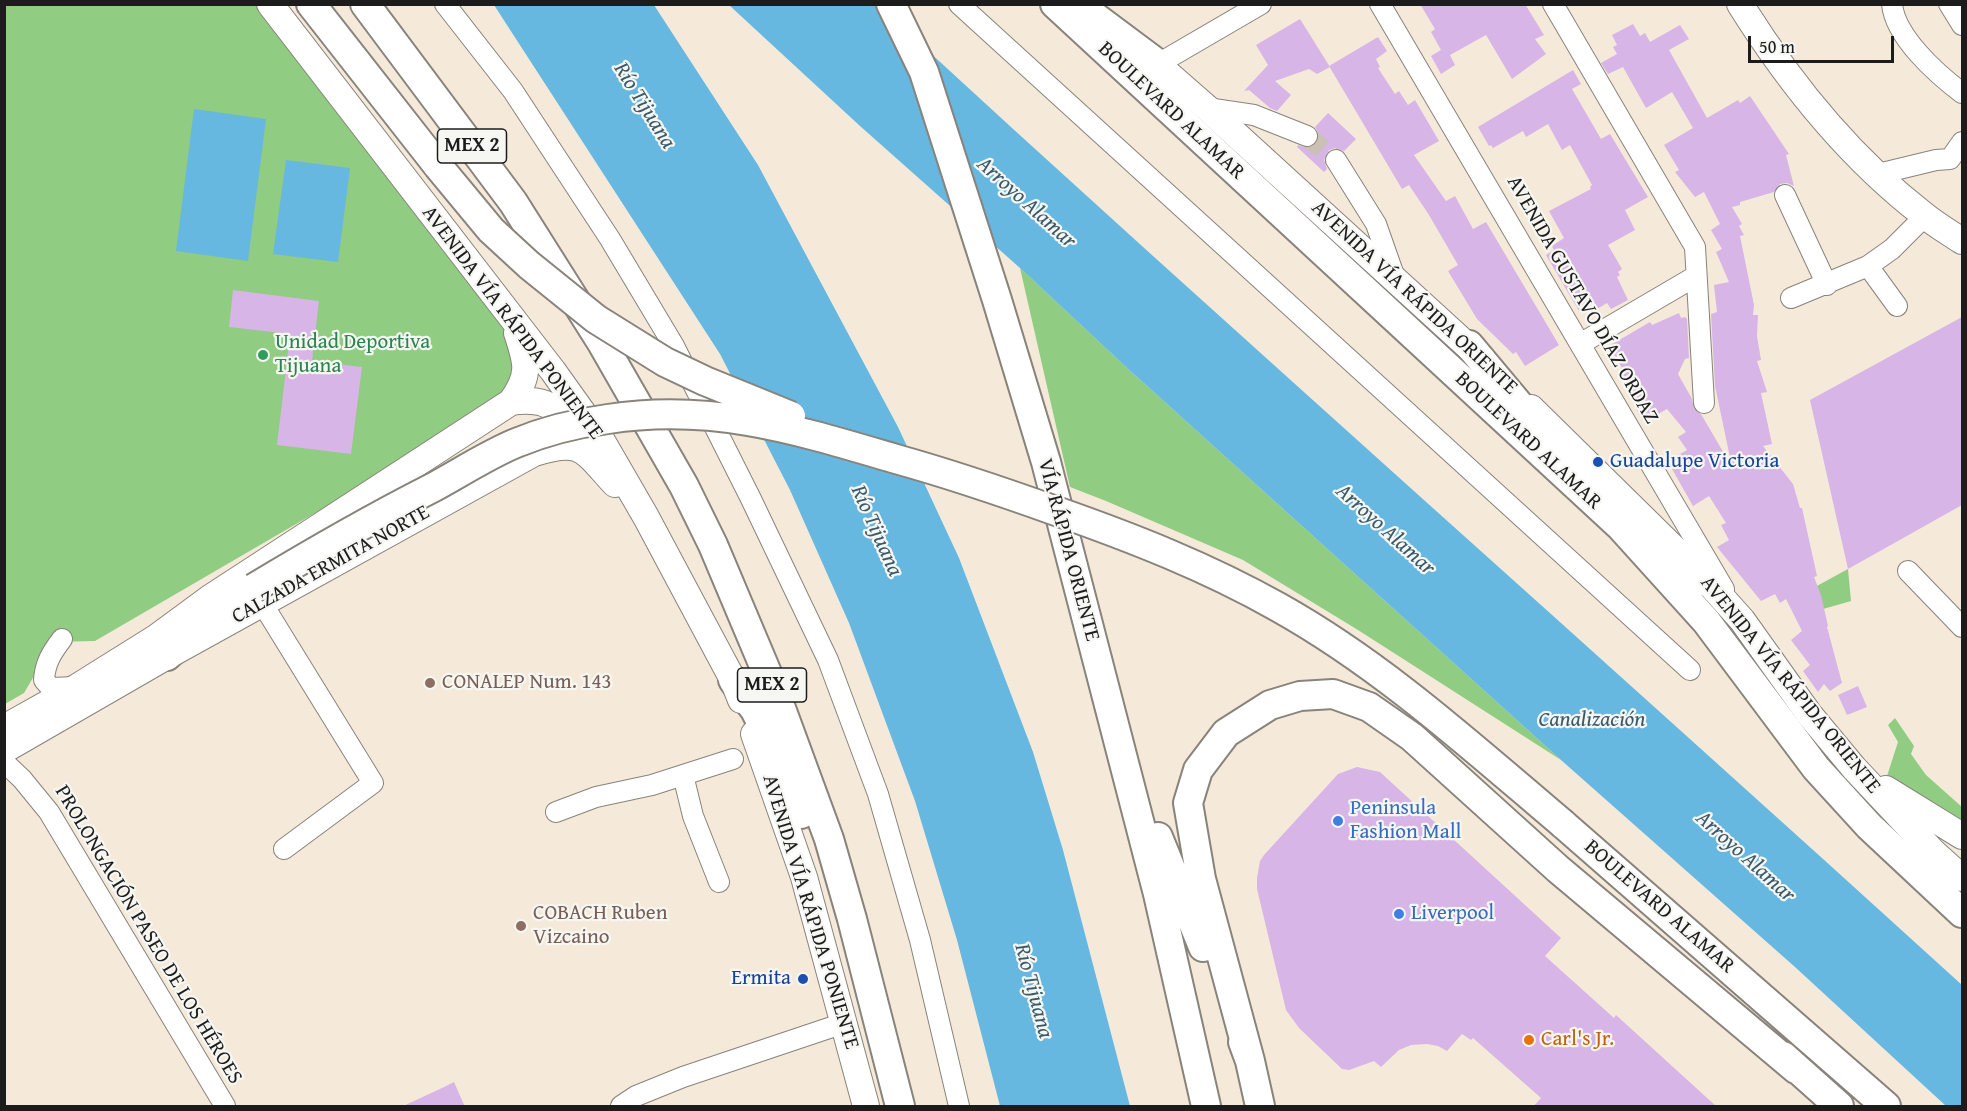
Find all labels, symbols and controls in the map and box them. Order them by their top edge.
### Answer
scale bar [1751,24,1896,62]
text: 50 m [1759,33,1795,60]
street label: BOULEVARD ALAMAR [1093,37,1249,185]
water label: Río Tijuana [607,58,681,154]
road number: MEX 2 [438,129,506,163]
water label: Arroyo Alamar [971,152,1081,254]
street label: AVENIDA GUSTAVO DÍAZ ORDAZ [1501,172,1663,428]
street label: AVENIDA VÍA RÁPIDA ORIENTE [1306,196,1522,400]
street label: AVENIDA VÍA RÁPIDA PONIENTE [416,201,608,445]
place label: Unidad Deportiva Tijuana [275,330,430,380]
marker: Unidad Deportiva Tijuana [256,348,270,362]
street label: BOULEVARD ALAMAR [1450,367,1606,515]
place label: Guadalupe Victoria [1610,449,1779,475]
marker: Guadalupe Victoria [1591,455,1605,469]
street label: VÍA RÁPIDA ORIENTE [1032,456,1104,644]
water label: Arroyo Alamar [1330,479,1440,581]
water label: Río Tijuana [844,481,908,581]
street label: CALZADA ERMITA NORTE [228,500,434,630]
street label: AVENIDA VÍA RÁPIDA ORIENTE [1694,571,1886,799]
road number: MEX 2 [738,668,806,702]
place label: CONALEP Num. 143 [442,670,612,696]
marker: CONALEP Num. 143 [423,676,437,690]
water label: Canalización [1539,707,1645,733]
street label: AVENIDA VÍA RÁPIDA PONIENTE [756,772,864,1052]
street label: PROLONGACIÓN PASEO DE LOS HÉROES [49,781,247,1089]
place label: Peninsula Fashion Mall [1350,796,1461,846]
water label: Arroyo Alamar [1690,806,1800,908]
marker: Peninsula Fashion Mall [1331,814,1345,828]
street label: BOULEVARD ALAMAR [1579,835,1739,979]
place label: COBACH Ruben Vizcaino [533,901,667,951]
place label: Liverpool [1411,901,1494,927]
marker: Liverpool [1392,907,1406,921]
marker: COBACH Ruben Vizcaino [514,919,528,933]
water label: Río Tijuana [1008,941,1058,1041]
place label: Ermita [731,966,791,992]
marker: Ermita [796,972,810,986]
place label: Carl's Jr. [1541,1027,1614,1053]
marker: Carl's Jr. [1522,1033,1536,1047]

